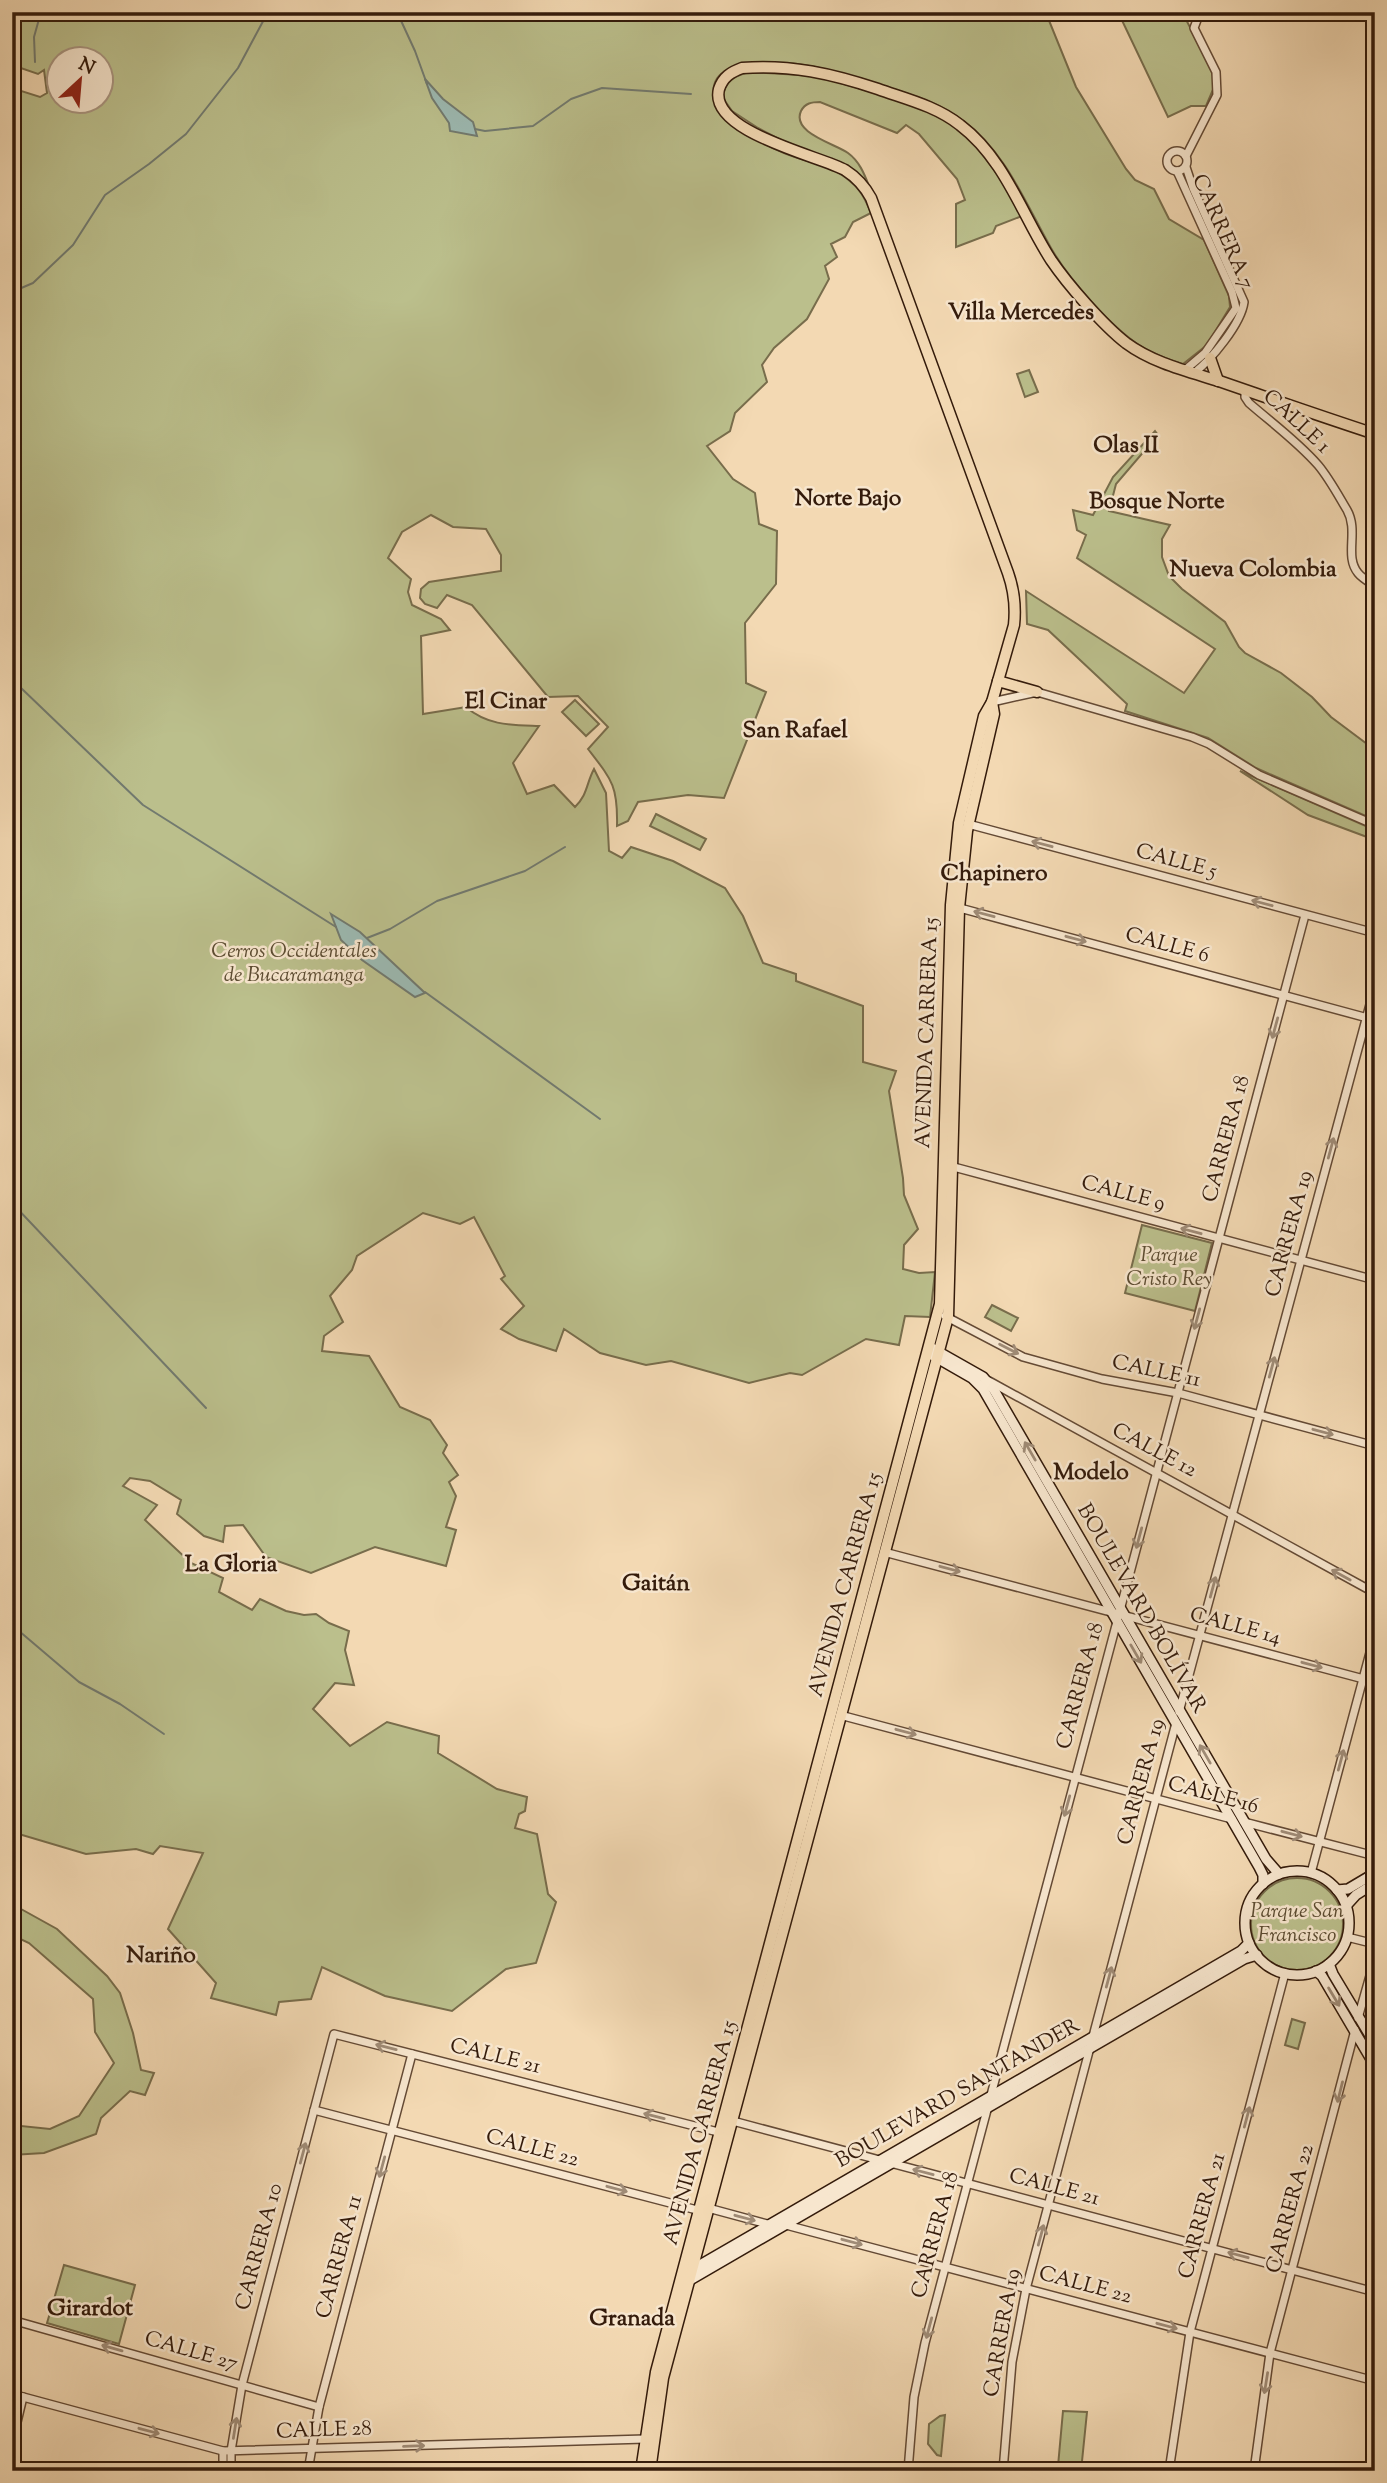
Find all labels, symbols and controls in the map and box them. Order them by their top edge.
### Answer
north arrow [46,46,116,116]
text: N [74,52,99,82]
street label: CARRERA 7 [1183,170,1261,295]
district label: Villa Mercedes [948,297,1094,330]
street label: CALLE 1 [1256,383,1336,461]
district label: Olas II [1093,430,1159,463]
district label: Norte Bajo [795,483,902,516]
district label: Bosque Norte [1089,486,1225,519]
district label: Nueva Colombia [1169,554,1337,587]
district label: El Cinar [465,686,548,719]
district label: San Rafael [742,715,848,748]
one-way arrow [1031,836,1053,849]
street label: CALLE 5 [1132,837,1220,887]
district label: Chapinero [940,858,1048,891]
one-way arrow [1251,896,1273,909]
one-way arrow [974,907,996,920]
street label: AVENIDA CARRERA 15 [909,917,947,1149]
street label: CALLE 6 [1122,920,1212,972]
one-way arrow [1065,934,1087,947]
park label: Cerros Occidentales de Bucaramanga [211,937,377,991]
one-way arrow [1268,1016,1281,1039]
street label: CARRERA 18 [1196,1072,1258,1206]
one-way arrow [1325,1137,1338,1160]
street label: CARRERA 19 [1259,1167,1321,1301]
street label: CALLE 9 [1078,1168,1168,1220]
one-way arrow [1180,1223,1202,1236]
park label: Parque Cristo Rey [1126,1241,1212,1295]
one-way arrow [1190,1307,1203,1330]
one-way arrow [998,1343,1018,1357]
street label: CALLE 11 [1109,1348,1203,1396]
one-way arrow [1266,1357,1279,1379]
street label: CALLE 12 [1106,1416,1202,1486]
one-way arrow [1311,1426,1334,1439]
one-way arrow [1023,1442,1037,1462]
district label: Modelo [1053,1457,1129,1490]
street label: AVENIDA CARRERA 15 [802,1469,890,1701]
street label: BOULEVARD BOLÍVAR [1069,1499,1213,1719]
one-way arrow [1131,1527,1144,1549]
district label: La Gloria [185,1549,278,1582]
one-way arrow [939,1564,961,1577]
one-way arrow [1331,1567,1352,1581]
district label: Gaitán [622,1568,690,1601]
one-way arrow [1207,1576,1220,1598]
street label: CALLE 14 [1186,1600,1284,1654]
street label: CARRERA 18 [1050,1619,1112,1753]
one-way arrow [1129,1644,1143,1664]
one-way arrow [1300,1659,1323,1672]
street label: CARRERA 19 [1111,1715,1173,1849]
one-way arrow [895,1727,917,1740]
one-way arrow [1198,1745,1212,1765]
one-way arrow [1335,1749,1348,1772]
street label: CALLE 16 [1164,1769,1262,1823]
one-way arrow [1060,1794,1073,1816]
one-way arrow [1281,1829,1303,1842]
park label: Parque San Francisco [1250,1897,1344,1951]
district label: Nariño [126,1940,196,1973]
one-way arrow [1103,1966,1116,1988]
one-way arrow [1328,1986,1342,2006]
street label: BOULEVARD SANTANDER [830,2012,1086,2176]
street label: AVENIDA CARRERA 15 [657,2017,745,2249]
street label: CALLE 21 [446,2031,544,2083]
one-way arrow [375,2040,398,2053]
one-way arrow [1333,2080,1346,2103]
one-way arrow [1241,2107,1254,2129]
one-way arrow [643,2109,666,2122]
street label: CALLE 22 [482,2122,582,2176]
street label: CARRERA 22 [1259,2141,1323,2277]
one-way arrow [297,2142,310,2165]
street label: CARRERA 21 [1172,2150,1234,2282]
one-way arrow [375,2155,388,2178]
street label: CALLE 21 [1005,2162,1103,2214]
one-way arrow [912,2164,934,2177]
street label: CARRERA 18 [905,2168,967,2302]
street label: CARRERA 10 [229,2180,291,2314]
one-way arrow [606,2183,628,2196]
street label: CARRERA 11 [309,2192,371,2322]
one-way arrow [733,2212,755,2225]
one-way arrow [1035,2224,1048,2246]
one-way arrow [840,2236,863,2249]
one-way arrow [1227,2248,1249,2261]
street label: CALLE 22 [1035,2259,1135,2313]
street label: CARRERA 19 [977,2267,1029,2399]
district label: Girardot [47,2293,133,2326]
district label: Granada [589,2303,675,2336]
one-way arrow [922,2316,935,2339]
one-way arrow [1155,2320,1177,2333]
street label: CALLE 27 [141,2324,242,2380]
one-way arrow [102,2340,124,2353]
one-way arrow [1259,2371,1272,2394]
street label: CALLE 28 [276,2414,372,2448]
one-way arrow [229,2417,242,2439]
one-way arrow [137,2425,160,2438]
one-way arrow [402,2439,425,2452]

